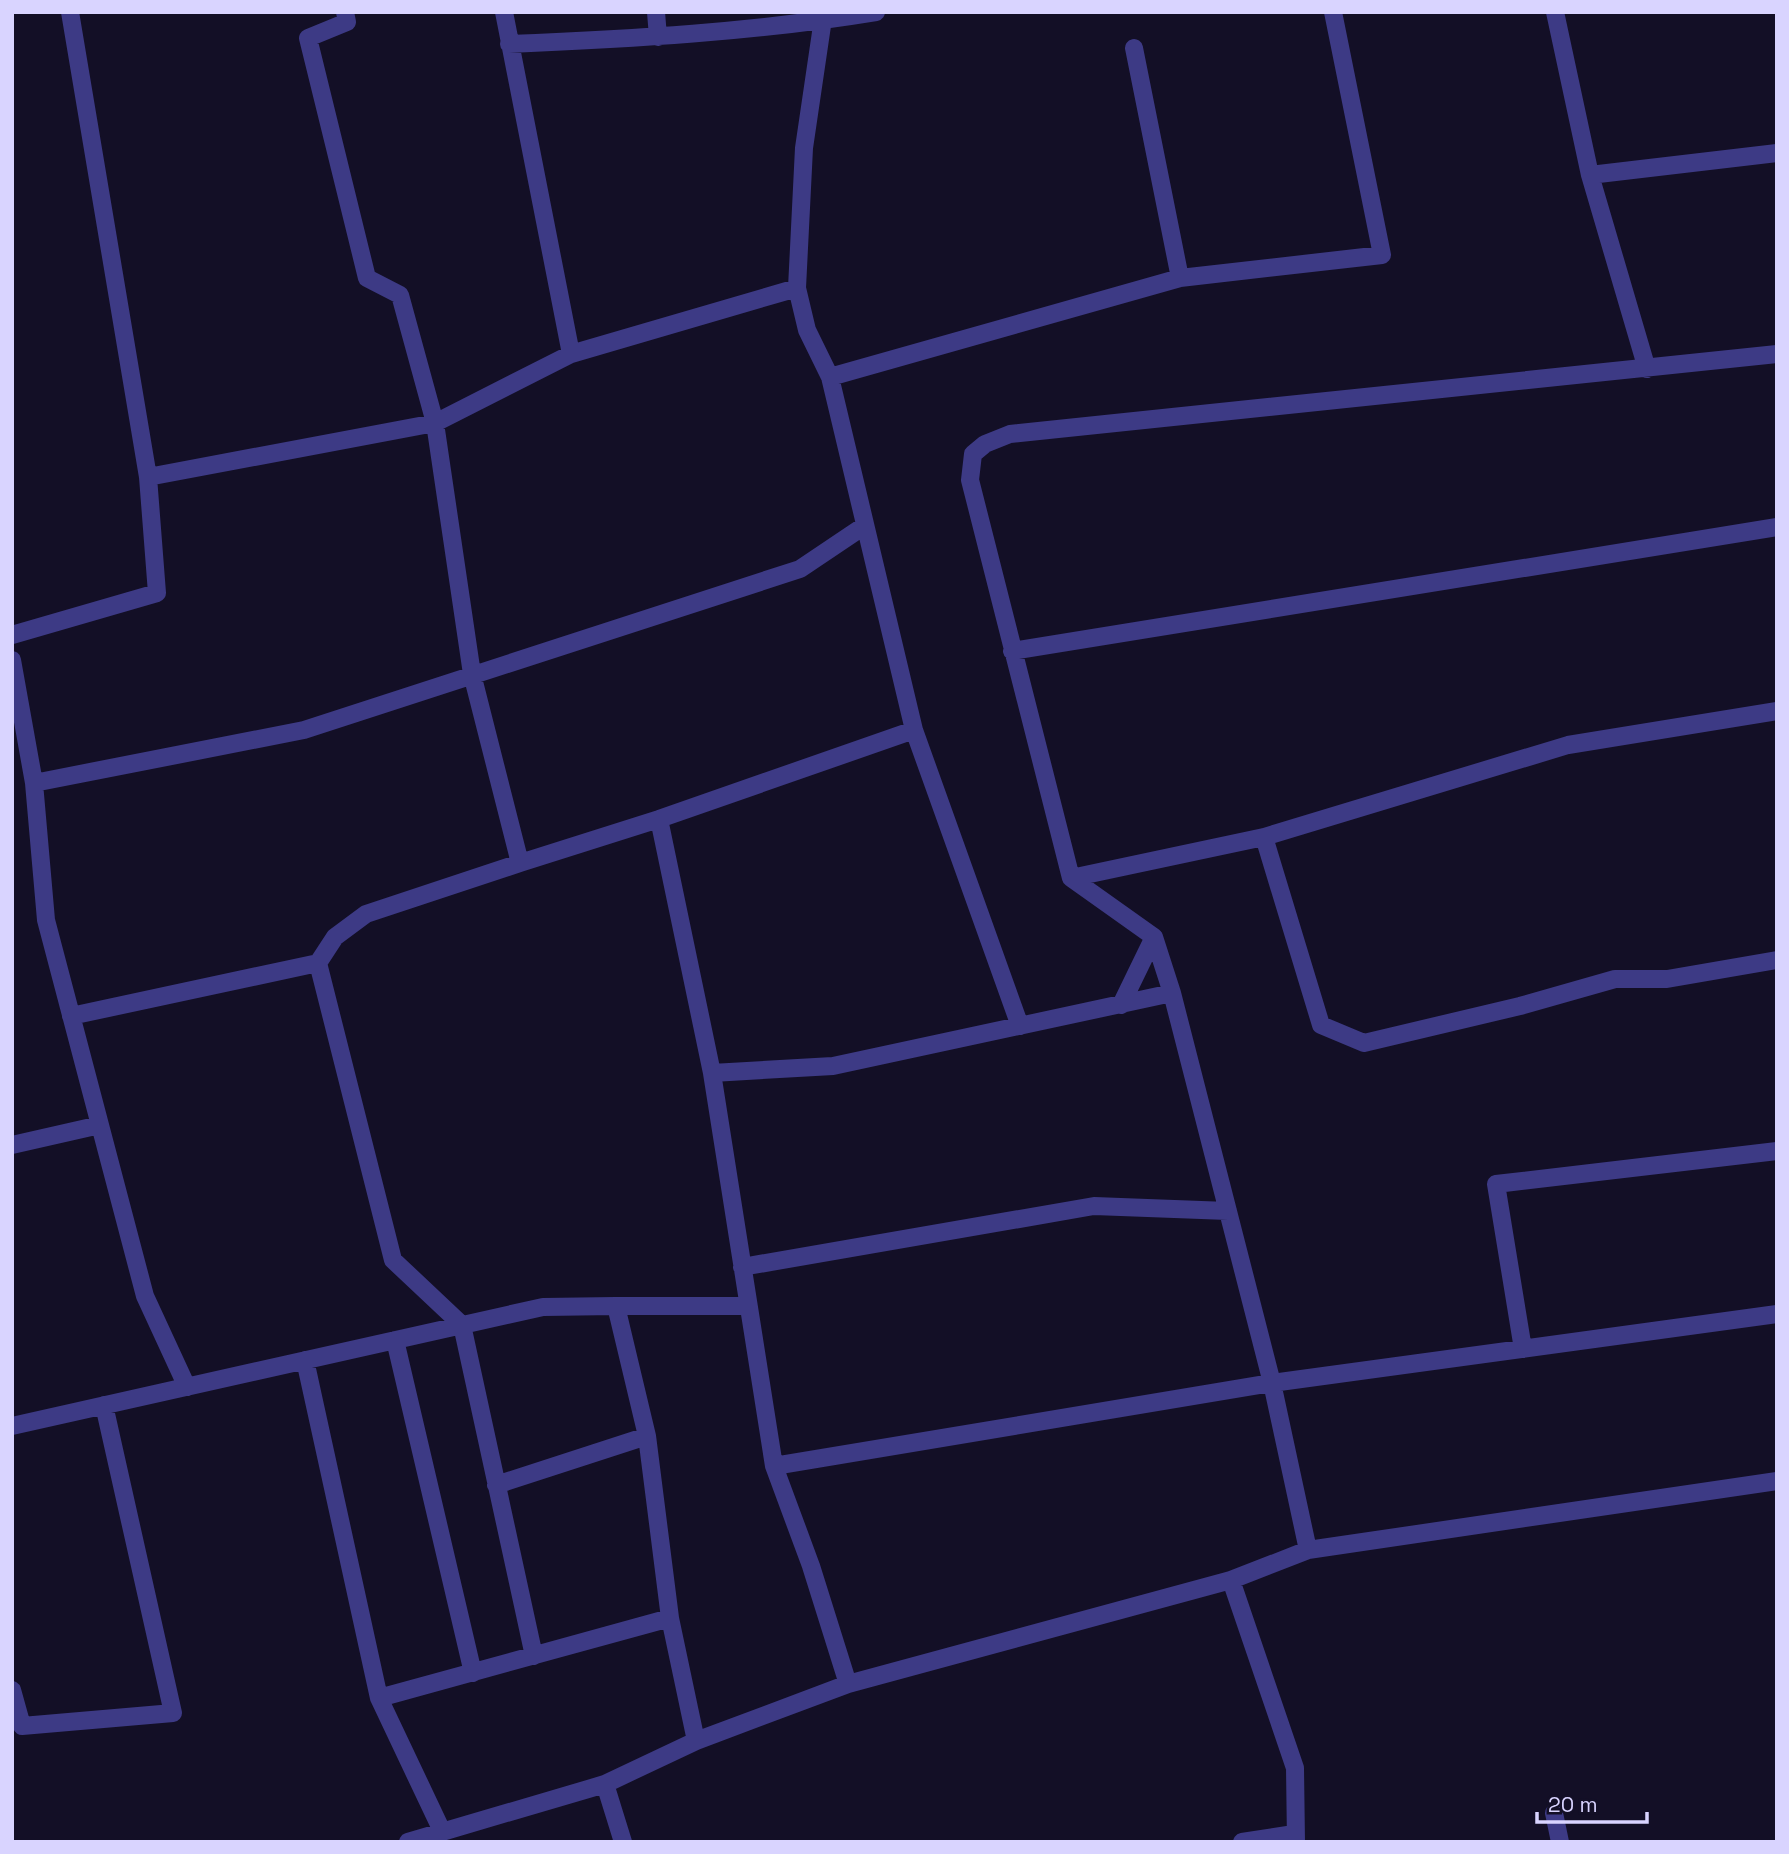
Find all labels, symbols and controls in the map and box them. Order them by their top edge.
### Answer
scale bar [1537,1780,1647,1824]
text: 20 m [1548,1791,1598,1818]

